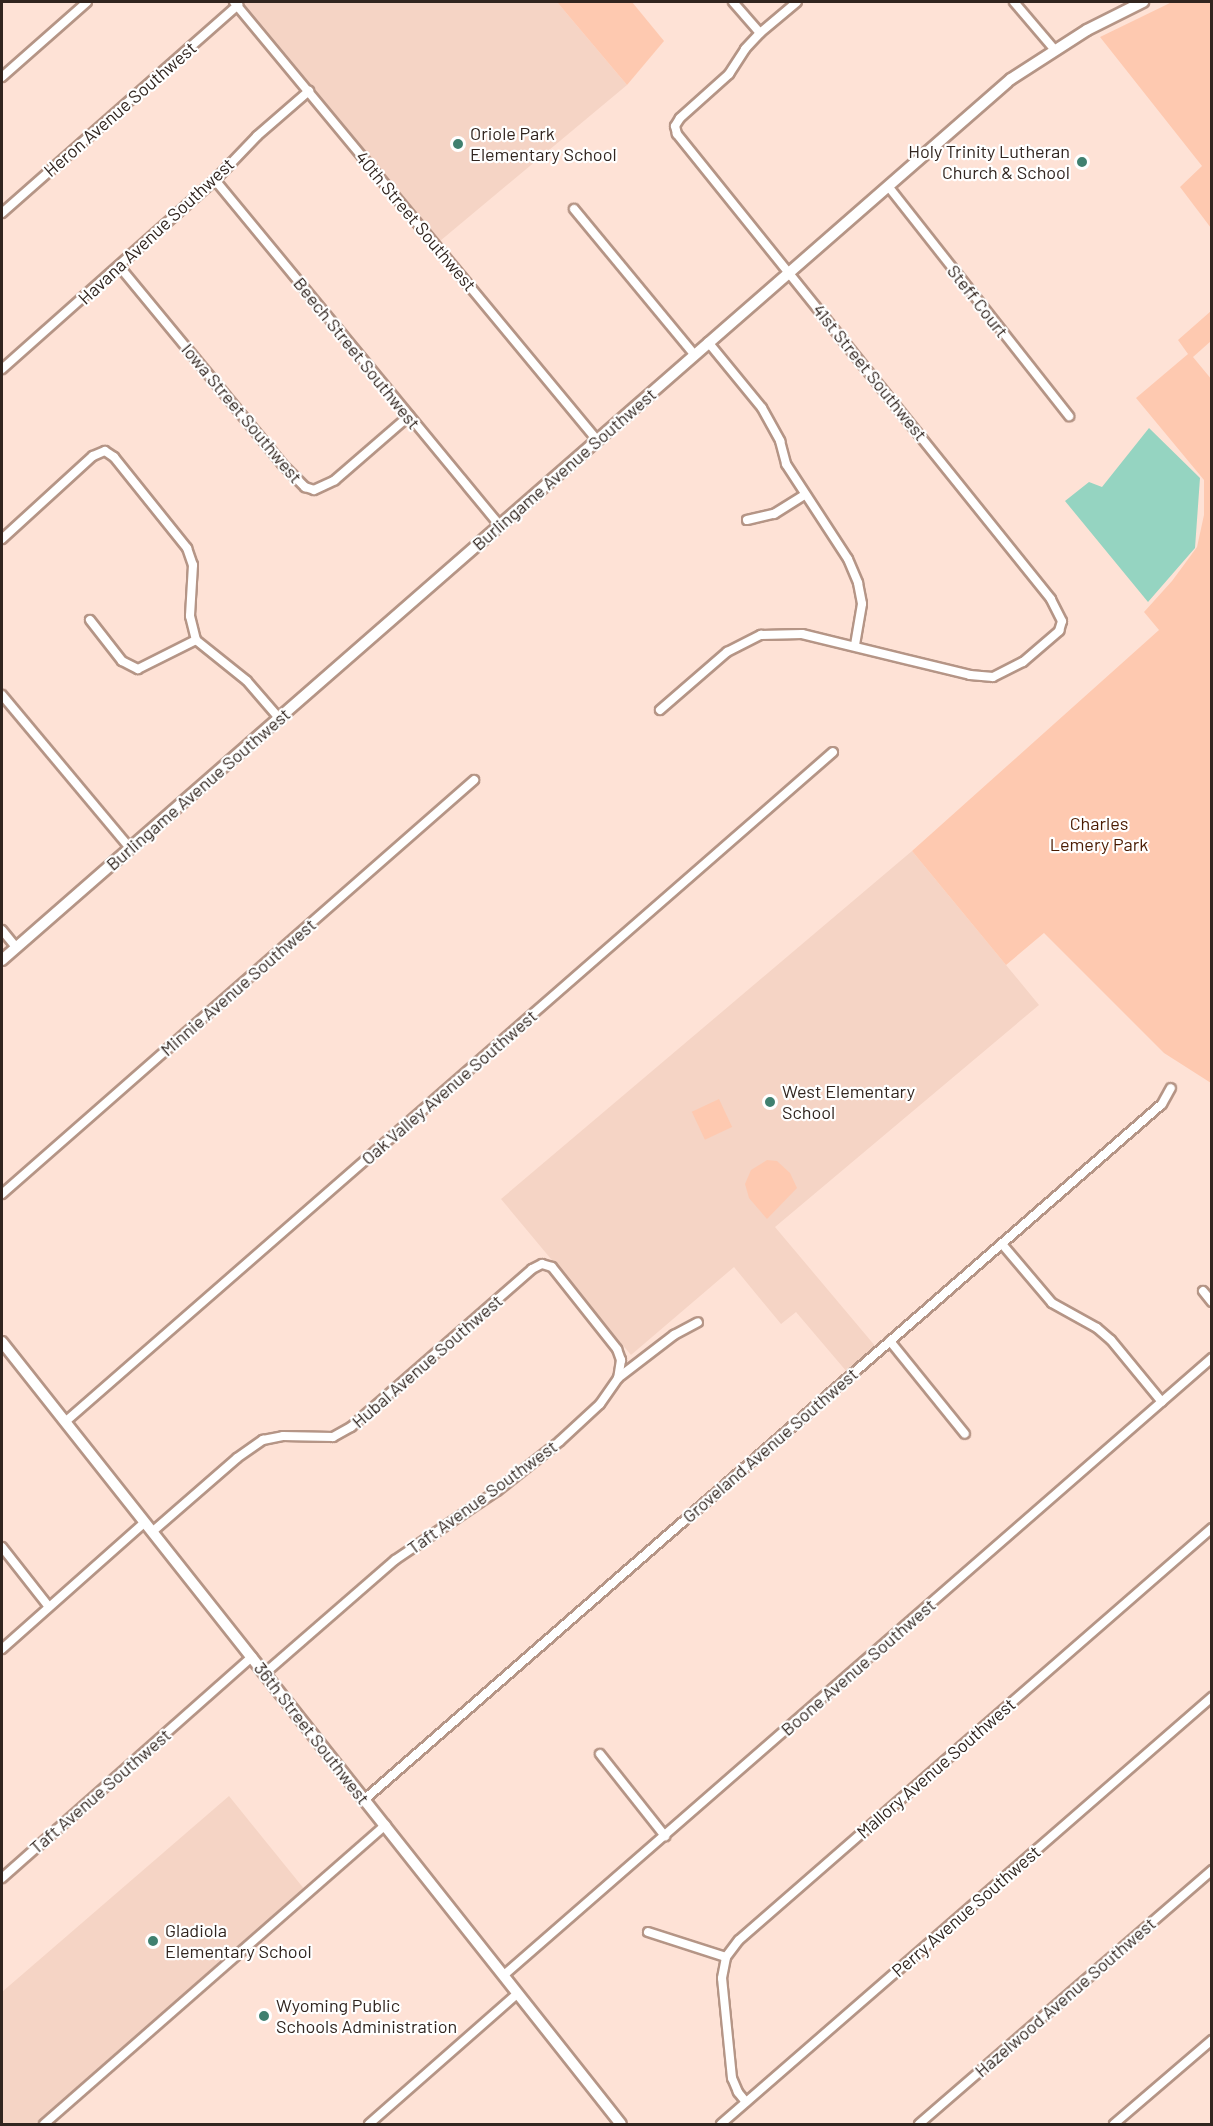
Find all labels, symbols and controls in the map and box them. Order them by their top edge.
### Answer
street label: Heron Avenue Southwest [39,37,201,181]
place label: Oriole Park Elementary School [470,123,617,166]
marker: Oriole Park Elementary School [451,137,465,151]
place label: Holy Trinity Lutheran Church & School [908,141,1070,184]
street label: 40th Street Southwest [351,147,481,295]
street label: Havana Avenue Southwest [74,153,238,309]
marker: Holy Trinity Lutheran Church & School [1075,155,1089,169]
street label: Steff Court [943,260,1013,342]
street label: Beech Street Southwest [289,273,425,433]
street label: 41st Street Southwest [808,299,932,445]
street label: Iowa Street Southwest [177,339,307,487]
street label: Burlingame Avenue Southwest [468,383,660,555]
street label: Burlingame Avenue Southwest [102,703,294,875]
park label: Charles Lemery Park [1050,813,1148,856]
street label: Minnie Avenue Southwest [156,914,320,1060]
street label: Oak Valley Avenue Southwest [357,1005,541,1169]
place label: West Elementary School [782,1081,915,1124]
marker: West Elementary School [763,1095,777,1109]
street label: Hubal Avenue Southwest [347,1290,507,1432]
street label: Groveland Avenue Southwest [678,1363,862,1527]
street label: Taft Avenue Southwest [403,1435,561,1559]
street label: Boone Avenue Southwest [776,1594,940,1740]
street label: 36th Street Southwest [250,1658,374,1808]
street label: Mallory Avenue Southwest [852,1693,1020,1843]
street label: Taft Avenue Southwest [25,1724,175,1858]
street label: Perry Avenue Southwest [887,1841,1045,1981]
street label: Hazelwood Avenue Southwest [970,1913,1160,2081]
place label: Gladiola Elementary School [165,1920,312,1962]
marker: Gladiola Elementary School [146,1934,160,1948]
place label: Wyoming Public Schools Administration [276,1995,457,2038]
marker: Wyoming Public Schools Administration [257,2009,271,2023]

